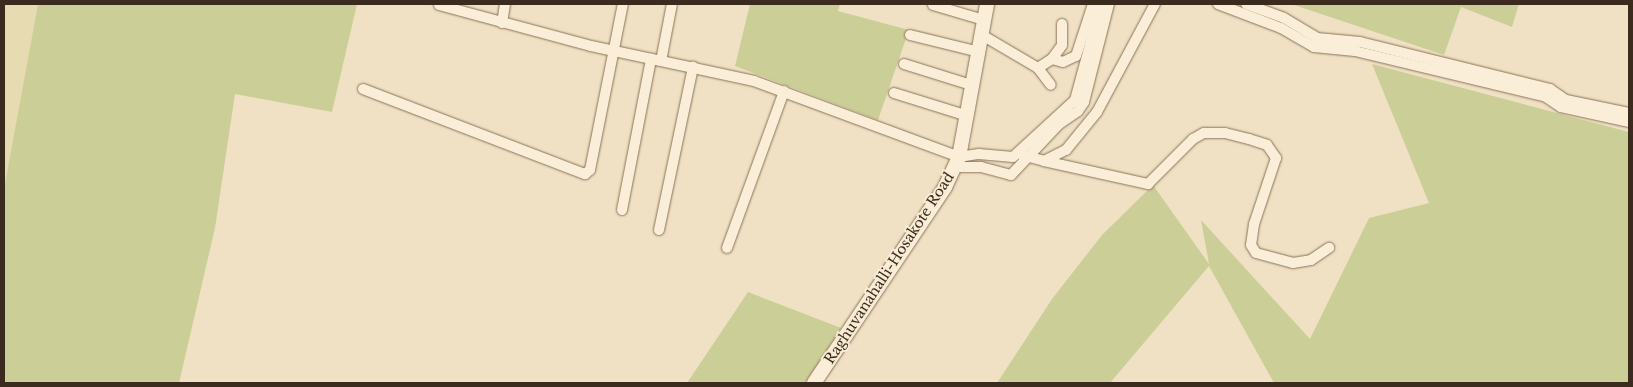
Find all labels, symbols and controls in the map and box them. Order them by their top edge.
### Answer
street label: Raghuvanahalli-Hosakote Road [821,169,957,367]

